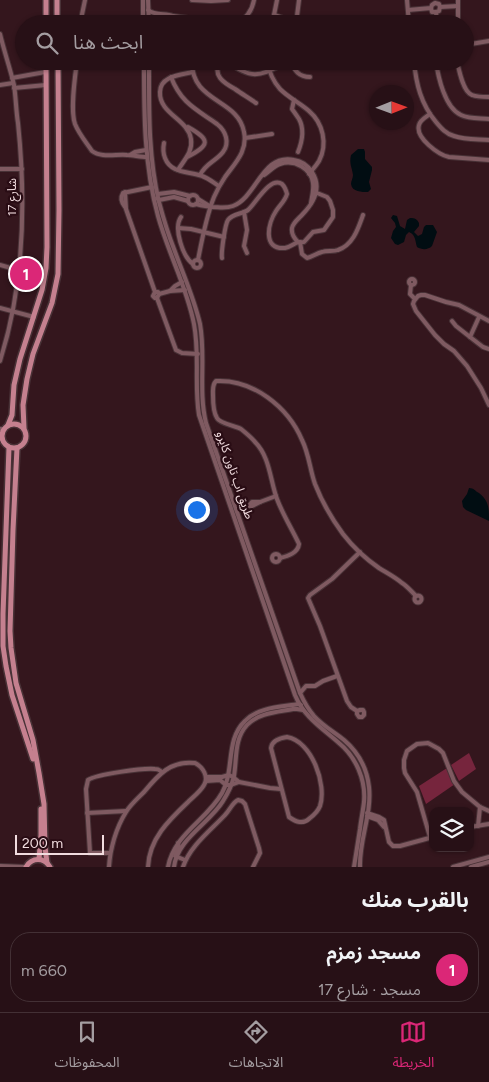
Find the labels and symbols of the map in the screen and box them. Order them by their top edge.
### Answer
north arrow [369,85,414,130]
street label: شارع 17 [5,178,21,216]
pin: 1 [10,255,42,293]
street label: طريق اب تاون كايرو [212,429,257,521]
your location [184,497,210,523]
scale bar [15,832,104,855]

